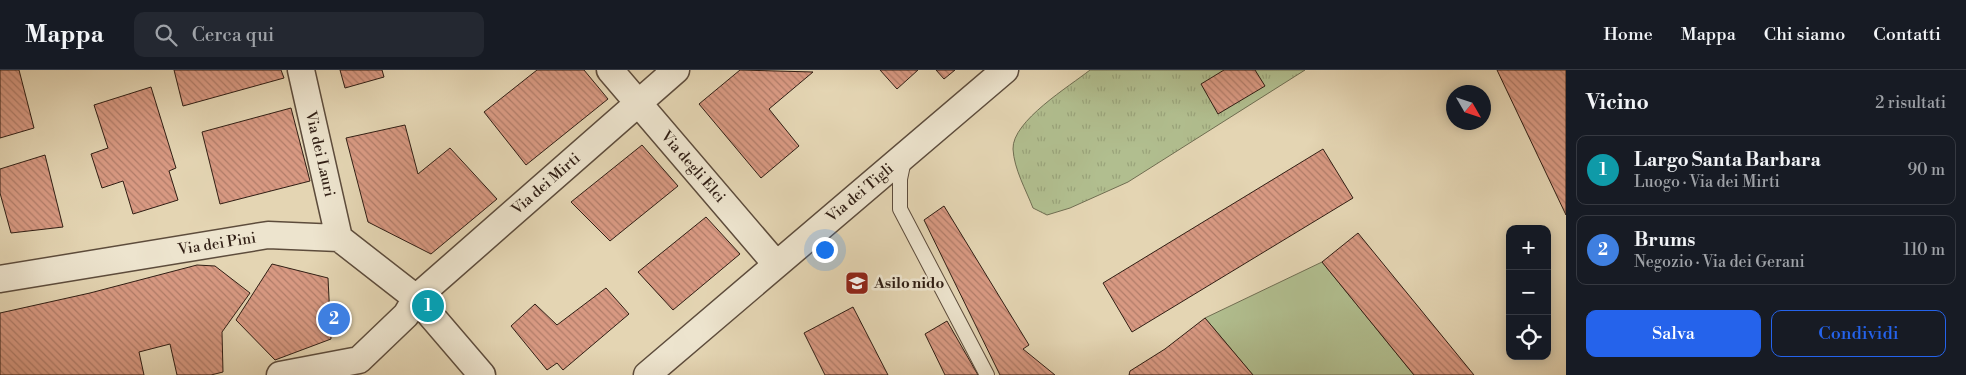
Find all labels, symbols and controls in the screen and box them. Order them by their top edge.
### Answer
search box [134,12,484,57]
text: Mappa [25,20,104,50]
icon: search [152,21,180,49]
text: Cerca qui [192,23,274,47]
text: Home [1603,23,1653,46]
text: Mappa [1681,23,1736,46]
text: Chi siamo [1764,23,1845,46]
text: Contatti [1873,23,1941,46]
north arrow [1446,85,1491,130]
text: Vicino [1586,90,1649,116]
text: 2 risultati [1875,93,1946,113]
street label: Via dei Lauri [301,108,339,199]
street label: Via degli Elci [656,126,729,207]
text: Largo Santa Barbara [1634,148,1821,172]
street label: Via dei Mirti [507,149,584,220]
street label: Via dei Tigli [822,159,898,227]
text: 1 [1599,160,1607,180]
text: 90 m [1907,160,1945,180]
text: Luogo · Via dei Mirti [1634,172,1780,192]
map controls [1506,225,1551,360]
button: + [1506,225,1551,270]
street label: Via dei Pini [176,228,257,260]
text: Brums [1634,228,1695,252]
your location [812,237,838,263]
text: 2 [1598,240,1608,260]
text: 110 m [1903,240,1945,260]
text: Negozio · Via dei Gerani [1634,252,1805,272]
school or university icon: Asilo nido [844,270,870,296]
button: − [1506,270,1551,315]
place label: Asilo nido [873,274,945,293]
pin: 1 [412,287,444,325]
pin: 2 [318,300,350,338]
button: Salva [1586,310,1761,357]
button: Condividi [1771,310,1946,357]
button: locate [1506,315,1551,360]

